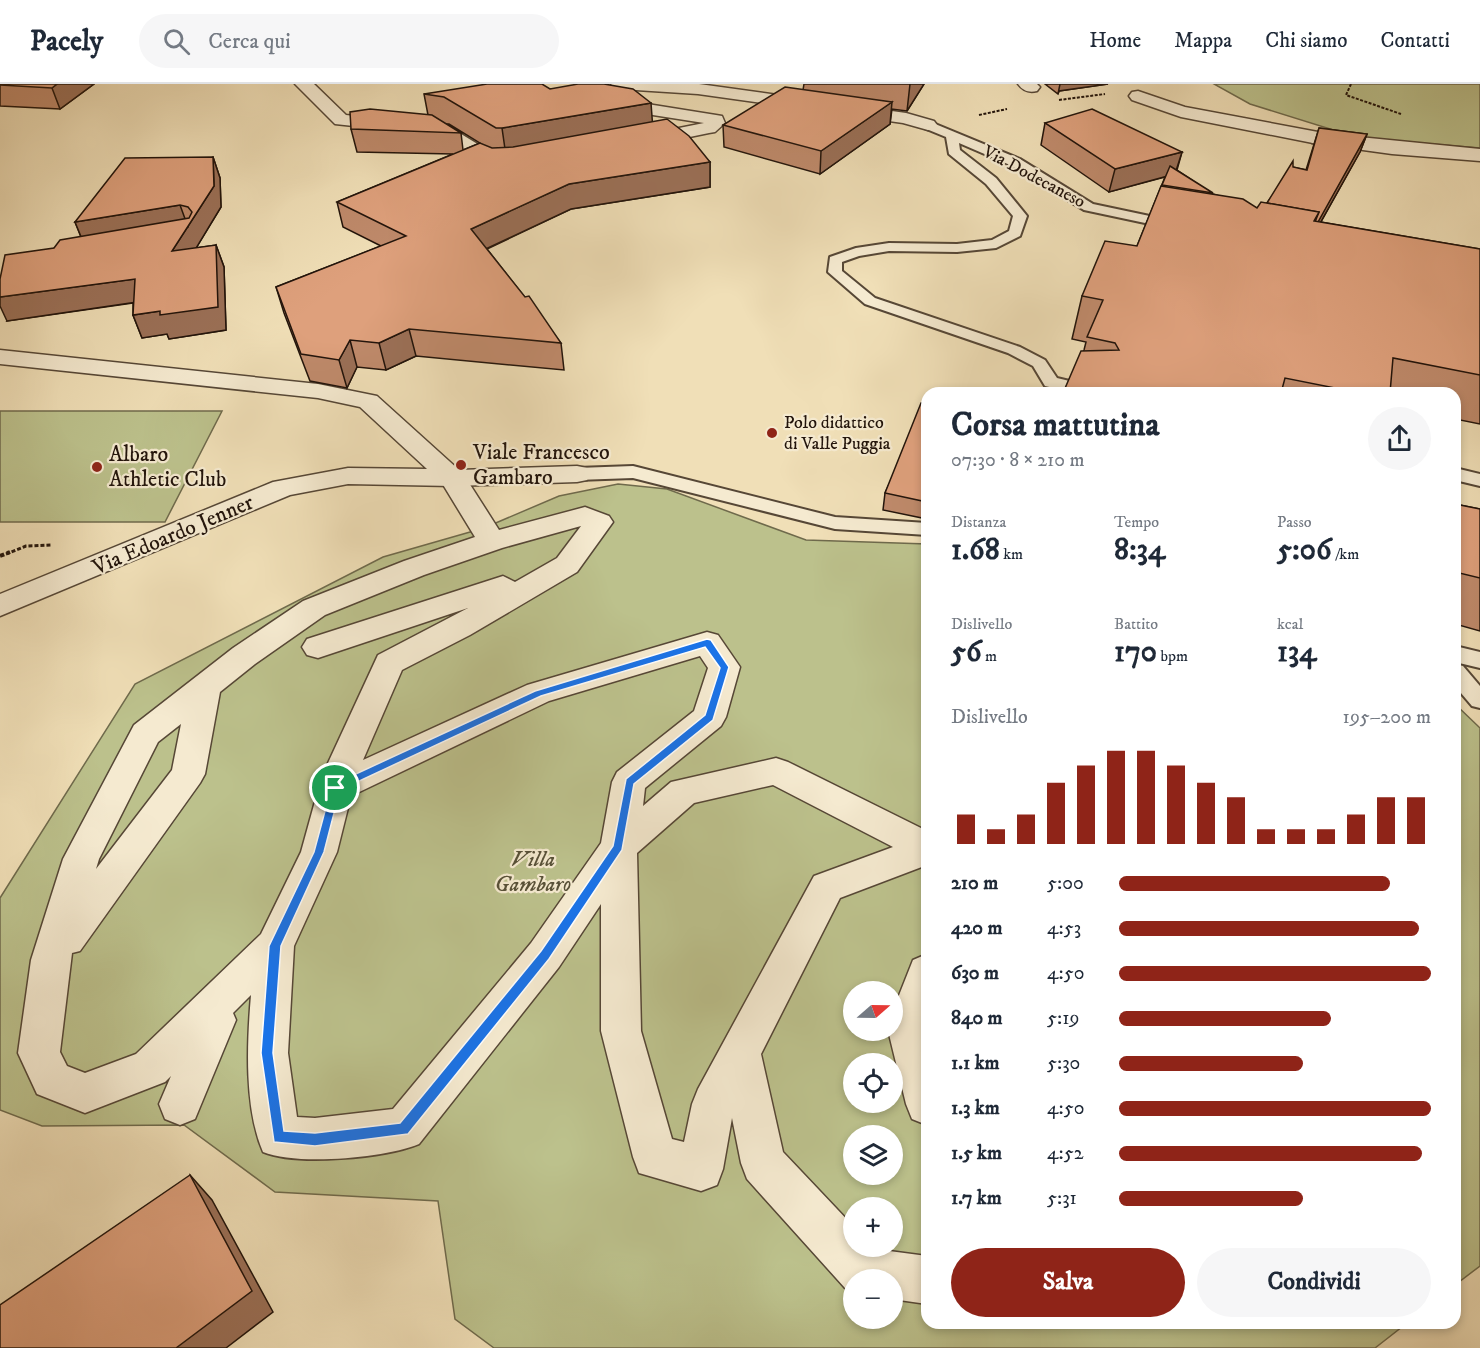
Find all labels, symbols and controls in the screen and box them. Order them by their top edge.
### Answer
search box [139,14,559,68]
text: Pacely [30,24,103,59]
icon: search [160,25,193,58]
text: Cerca qui [208,28,291,55]
text: Home [1089,28,1141,54]
text: Mappa [1174,28,1232,54]
text: Chi siamo [1265,28,1347,54]
text: Contatti [1380,28,1450,54]
street label: Via Dodecaneso [978,140,1089,213]
text: Corsa mattutina [951,405,1160,446]
button: share [1368,407,1431,470]
place label: Polo didattico di Valle Puggia [784,412,891,455]
marker: Polo didattico di Valle Puggia [765,426,779,440]
place label: Viale Francesco Gambaro [472,439,610,491]
place label: Albaro Athletic Club [109,441,226,493]
text: 07:30 · 8 × 210 m [951,448,1084,473]
marker: Viale Francesco Gambaro [454,458,468,472]
marker: Albaro Athletic Club [90,460,104,474]
street label: Via Edoardo Jenner [88,489,258,581]
text: Distanza [951,512,1006,532]
text: Tempo [1114,512,1159,532]
text: Passo [1277,512,1312,532]
text: 1.68 [951,532,1000,569]
text: 8:34 [1114,532,1165,569]
text: 5:06 [1277,532,1332,569]
text: km [1000,544,1023,564]
text: /km [1332,544,1359,564]
text: Dislivello [951,614,1012,634]
text: Battito [1114,614,1158,634]
text: kcal [1277,614,1303,634]
text: 56 [951,634,982,671]
text: 170 [1114,634,1157,671]
text: 134 [1277,634,1316,671]
text: m [982,646,997,666]
text: bpm [1157,646,1188,666]
text: Dislivello [951,705,1028,730]
text: 195–200 m [1343,705,1431,730]
pin [309,762,360,813]
icon: arrive [318,771,351,804]
park label: Villa Gambaro [495,846,571,898]
text: 210 m [951,871,998,896]
text: 5:00 [1047,871,1084,896]
text: 420 m [951,916,1002,941]
text: 4:53 [1047,916,1081,941]
text: 630 m [951,961,999,986]
text: 4:50 [1047,961,1084,986]
north arrow [843,981,903,1041]
map controls [843,981,903,1329]
text: 840 m [951,1006,1003,1031]
text: 5:19 [1047,1006,1079,1031]
text: 1.1 km [951,1051,1000,1076]
text: 5:30 [1047,1051,1080,1076]
button: locate [843,1053,903,1113]
text: 1.3 km [951,1096,1000,1121]
text: 4:50 [1047,1096,1084,1121]
button: layers [843,1125,903,1185]
text: 1.5 km [951,1141,1002,1166]
text: 4:52 [1047,1141,1084,1166]
text: 1.7 km [951,1186,1002,1211]
text: 5:31 [1047,1186,1077,1211]
button: + [843,1197,903,1257]
button: Salva [951,1248,1185,1317]
button: Condividi [1197,1248,1431,1317]
button: − [843,1269,903,1329]

